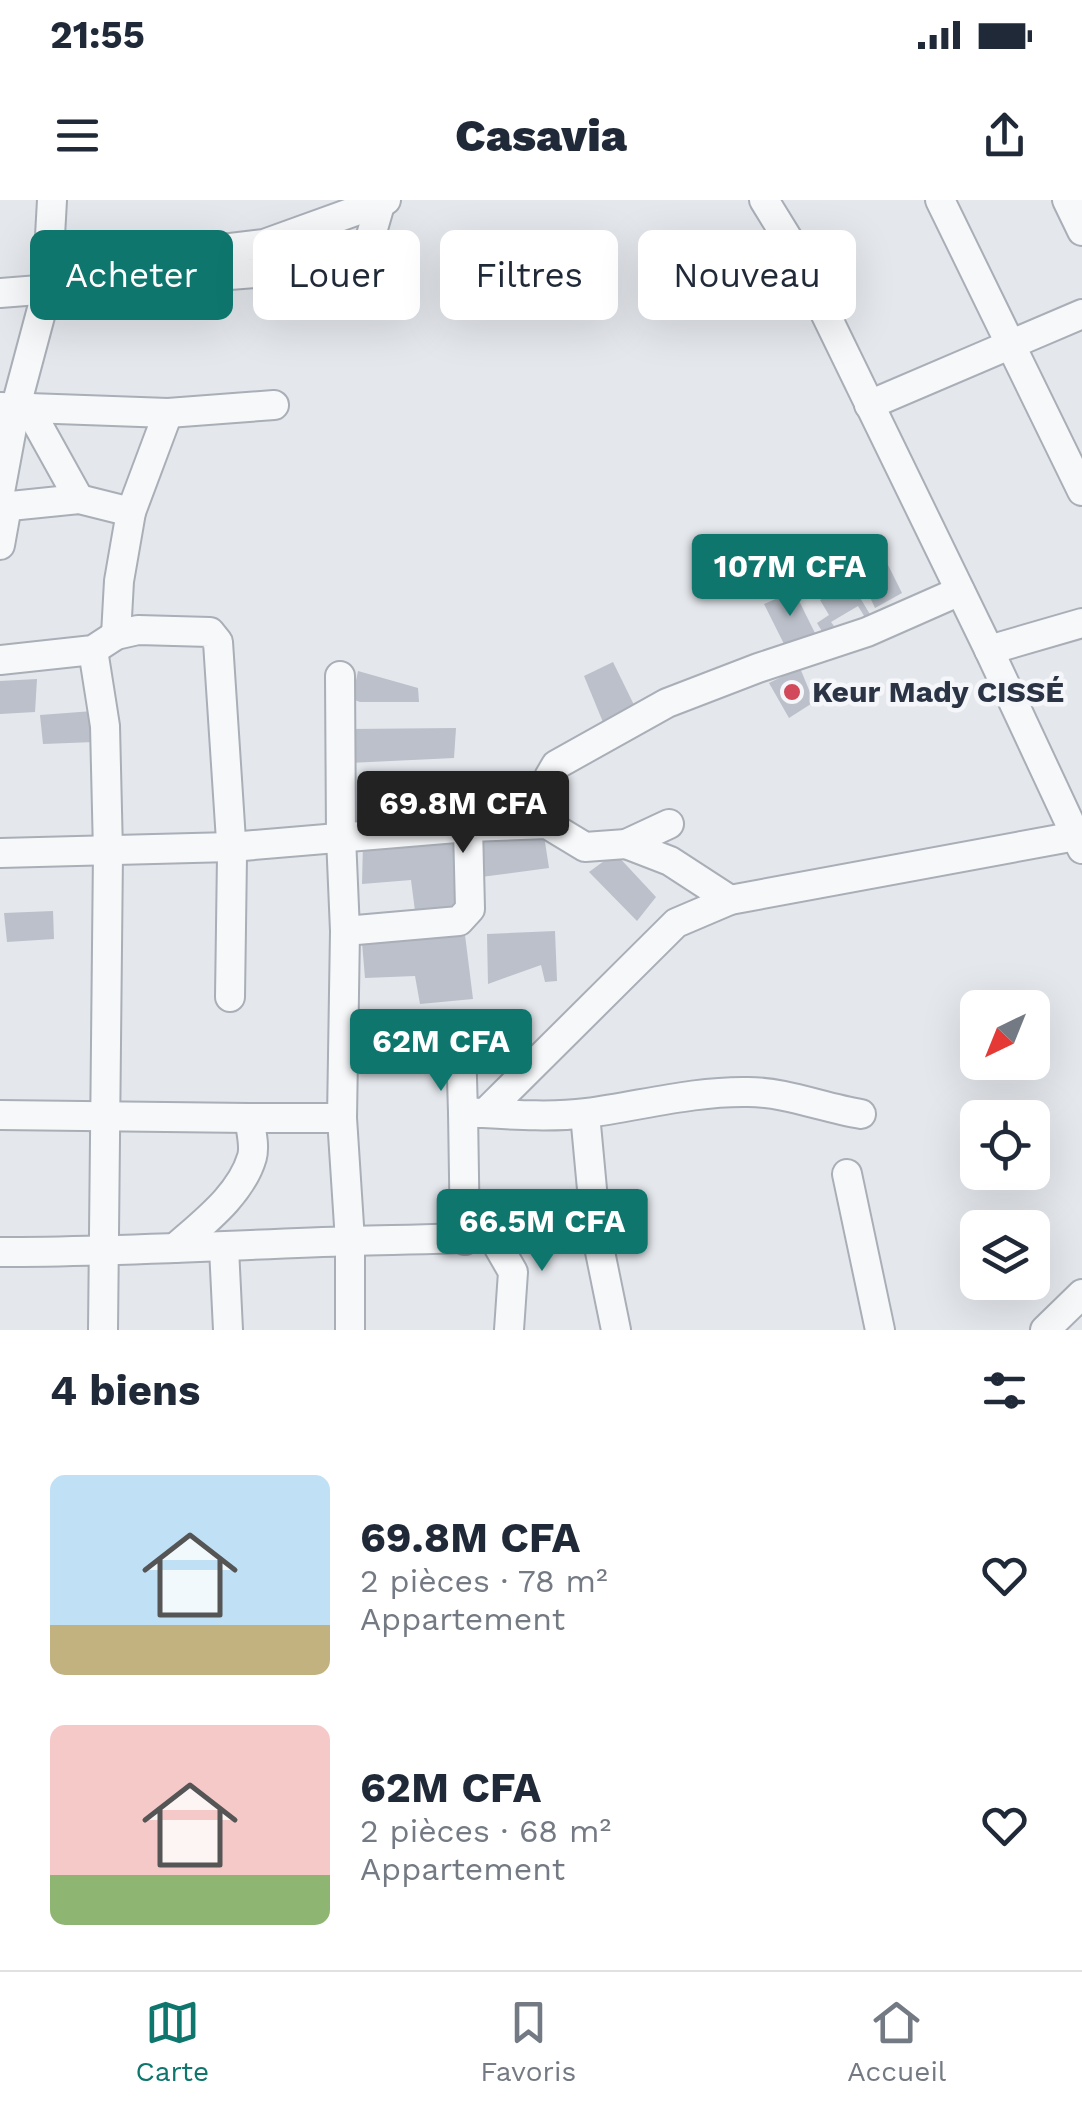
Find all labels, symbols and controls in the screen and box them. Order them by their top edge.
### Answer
text: 21:55 [50,13,145,57]
icon: menu [50,108,105,163]
icon: share [977,108,1032,163]
text: Casavia [455,109,627,162]
chip: Acheter [30,230,233,320]
chip: Louer [253,230,420,320]
chip: Filtres [440,230,618,320]
chip: Nouveau [638,230,856,320]
pin: 107M CFA [687,534,893,619]
text: 107M CFA [714,547,866,585]
place label: Keur Mady CISSÉ [812,674,1064,709]
marker: Keur Mady CISSÉ [781,681,803,703]
pin: 69.8M CFA [349,771,577,856]
text: 69.8M CFA [379,784,547,822]
north arrow [960,990,1050,1080]
map controls [960,990,1050,1300]
pin: 62M CFA [349,1009,533,1094]
text: 62M CFA [372,1022,510,1060]
button: locate [960,1100,1050,1190]
pin: 66.5M CFA [428,1189,656,1274]
text: 66.5M CFA [459,1202,625,1240]
button: layers [960,1210,1050,1300]
icon: filters [977,1363,1032,1418]
text: 4 biens [50,1366,200,1415]
text: 69.8M CFA [360,1513,580,1562]
icon: home [130,1515,250,1635]
icon: heart [977,1548,1032,1603]
text: 2 pièces · 78 m² [360,1562,608,1600]
text: Appartement [360,1600,565,1638]
text: 62M CFA [360,1763,541,1812]
icon: home [130,1765,250,1885]
icon: heart [977,1798,1032,1853]
text: 2 pièces · 68 m² [360,1812,611,1850]
text: Appartement [360,1850,565,1888]
tab: Carte [136,1995,209,2088]
tab: Favoris [480,1995,576,2088]
tab: Accueil [847,1995,946,2088]

